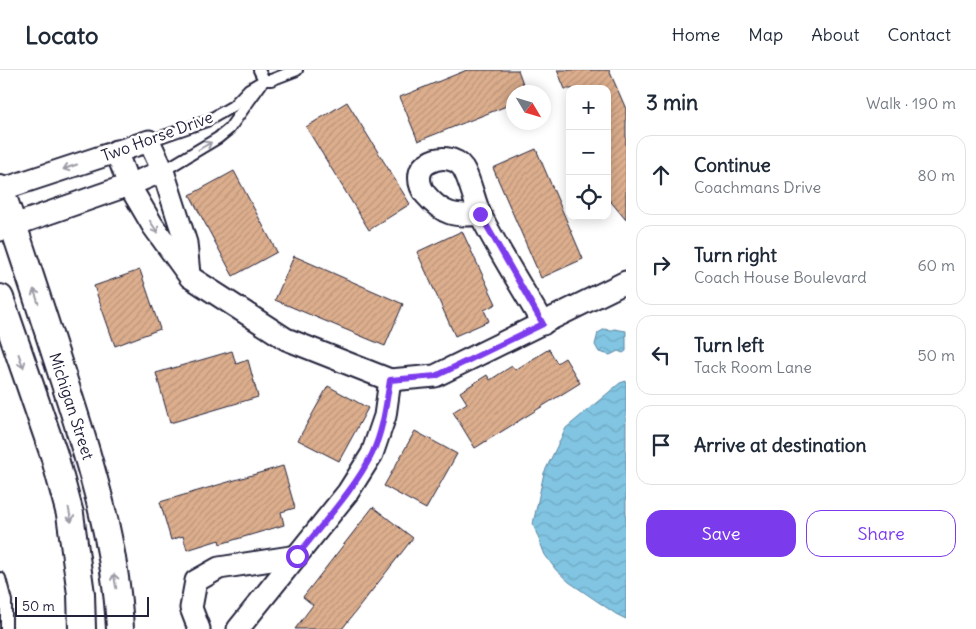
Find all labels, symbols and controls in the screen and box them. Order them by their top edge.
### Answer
text: Locato [25,20,99,50]
text: Home [672,23,720,46]
text: Map [748,23,783,46]
text: About [811,23,859,46]
text: Contact [887,23,951,46]
north arrow [506,85,551,130]
map controls [566,85,611,220]
button: + [566,85,611,130]
text: 3 min [646,89,698,116]
text: Walk · 190 m [866,93,956,113]
street label: Two Horse Drive [98,107,216,165]
button: − [566,130,611,175]
one-way arrow [197,141,211,151]
text: Continue [694,153,771,177]
icon: ahead [647,161,675,189]
one-way arrow [63,163,78,172]
text: 80 m [917,165,955,185]
button: locate [566,175,611,220]
text: Coachmans Drive [694,177,821,197]
route end [469,203,492,226]
one-way arrow [149,219,159,233]
text: Turn right [694,243,777,267]
icon: right [647,251,675,279]
text: 60 m [917,255,955,275]
text: Coach House Boulevard [694,267,867,287]
one-way arrow [31,288,41,304]
text: Turn left [694,333,764,357]
icon: left [647,341,675,369]
text: 50 m [917,345,955,365]
street label: Michigan Street [45,350,99,463]
one-way arrow [17,352,27,368]
text: Tack Room Lane [694,357,812,377]
icon: arrive [647,431,675,459]
text: Arrive at destination [694,433,867,457]
one-way arrow [66,507,75,523]
button: Save [646,510,796,557]
button: Share [806,510,956,557]
route start [286,545,309,568]
one-way arrow [110,573,120,589]
scale bar [15,594,149,617]
text: 50 m [22,597,55,615]

